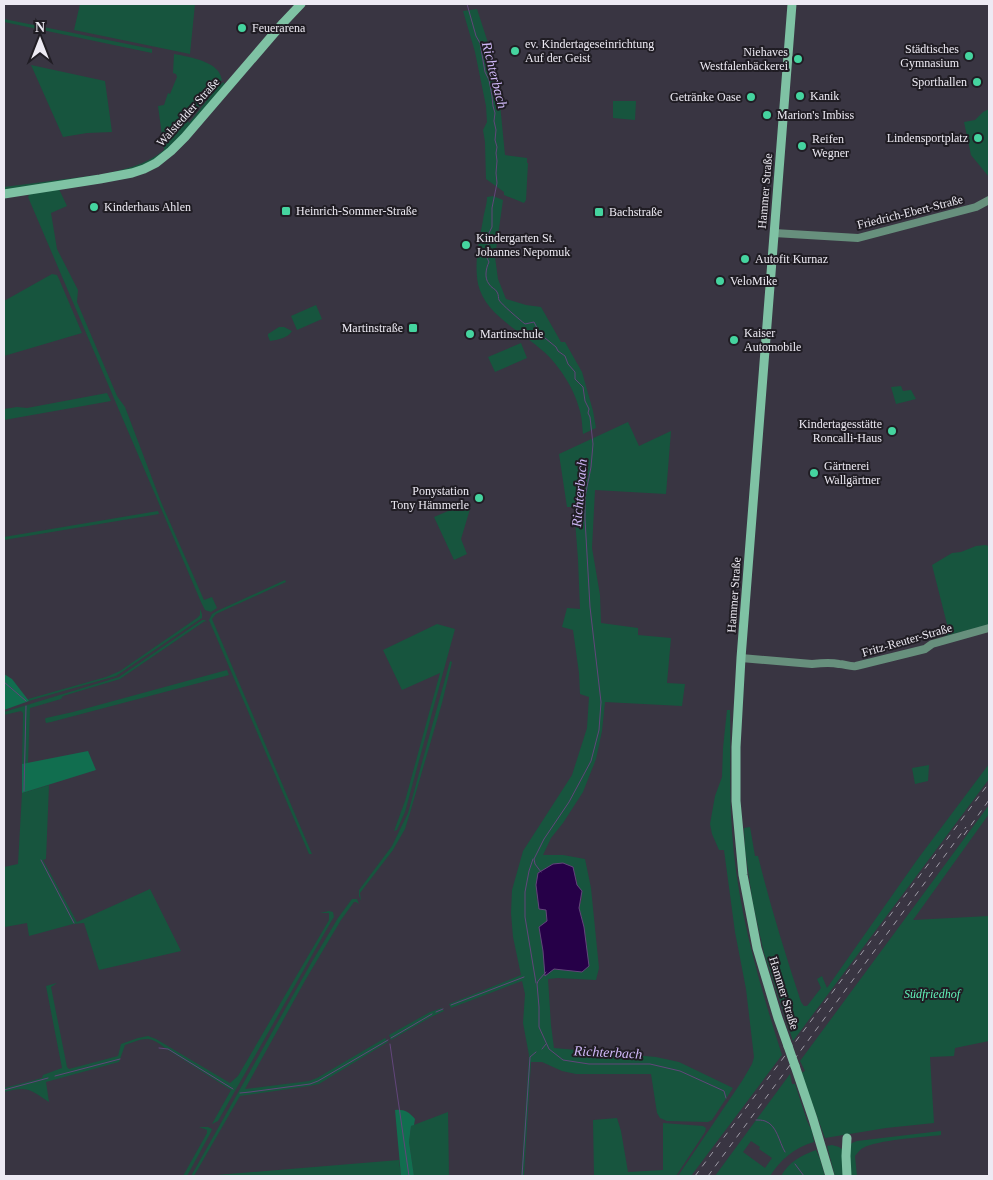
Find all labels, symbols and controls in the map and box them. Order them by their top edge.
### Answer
north arrow [15,15,65,65]
text: N [35,20,45,35]
place label: Feuerarena [252,21,306,35]
marker: Feuerarena [236,22,248,34]
place label: ev. Kindertageseinrichtung Auf der Geist [525,37,654,65]
water label: Richterbach [479,39,510,110]
place label: Städtisches Gymnasium [900,42,960,70]
marker: ev. Kindertageseinrichtung Auf der Geist [509,45,521,57]
place label: Niehaves Westfalenbäckerei [700,45,789,73]
marker: Städtisches Gymnasium [963,50,975,62]
marker: Niehaves Westfalenbäckerei [792,53,804,65]
street label: Walstedder Straße [154,75,222,149]
place label: Sporthallen [912,75,967,89]
marker: Sporthallen [971,76,983,88]
place label: Kanik [810,89,839,103]
place label: Getränke Oase [670,90,741,104]
marker: Kanik [794,90,806,102]
marker: Getränke Oase [745,91,757,103]
place label: Marion's Imbiss [777,108,854,122]
marker: Marion's Imbiss [761,109,773,121]
place label: Lindensportplatz [887,131,968,145]
place label: Reifen Wegner [812,132,849,160]
marker: Lindensportplatz [972,132,984,144]
marker: Reifen Wegner [796,140,808,152]
street label: Hammer Straße [755,153,775,229]
street label: Friedrich-Ebert-Straße [856,192,964,232]
place label: Kinderhaus Ahlen [104,200,191,214]
marker: Kinderhaus Ahlen [88,201,100,213]
place label: Heinrich-Sommer-Straße [296,204,417,218]
marker: Heinrich-Sommer-Straße [280,205,292,217]
place label: Bachstraße [609,205,662,219]
marker: Bachstraße [593,206,605,218]
place label: Kindergarten St. Johannes Nepomuk [476,231,570,259]
marker: Kindergarten St. Johannes Nepomuk [460,239,472,251]
place label: Autofit Kurnaz [755,252,828,266]
marker: Autofit Kurnaz [739,253,751,265]
place label: VeloMike [730,274,777,288]
marker: VeloMike [714,275,726,287]
place label: Martinstraße [342,321,403,335]
marker: Martinstraße [407,322,419,334]
place label: Kaiser Automobile [744,326,801,354]
place label: Martinschule [480,327,543,341]
marker: Martinschule [464,328,476,340]
marker: Kaiser Automobile [728,334,740,346]
place label: Kindertagesstätte Roncalli-Haus [799,417,882,445]
marker: Kindertagesstätte Roncalli-Haus [886,425,898,437]
water label: Richterbach [569,458,590,529]
place label: Gärtnerei Wallgärtner [824,459,880,487]
marker: Gärtnerei Wallgärtner [808,467,820,479]
place label: Ponystation Tony Hämmerle [391,484,469,512]
marker: Ponystation Tony Hämmerle [473,492,485,504]
street label: Hammer Straße [724,557,744,633]
street label: Fritz-Reuter-Straße [860,620,954,660]
street label: Hammer Straße [766,955,802,1031]
park label: Südfriedhof [904,987,962,1001]
water label: Richterbach [572,1043,643,1062]

